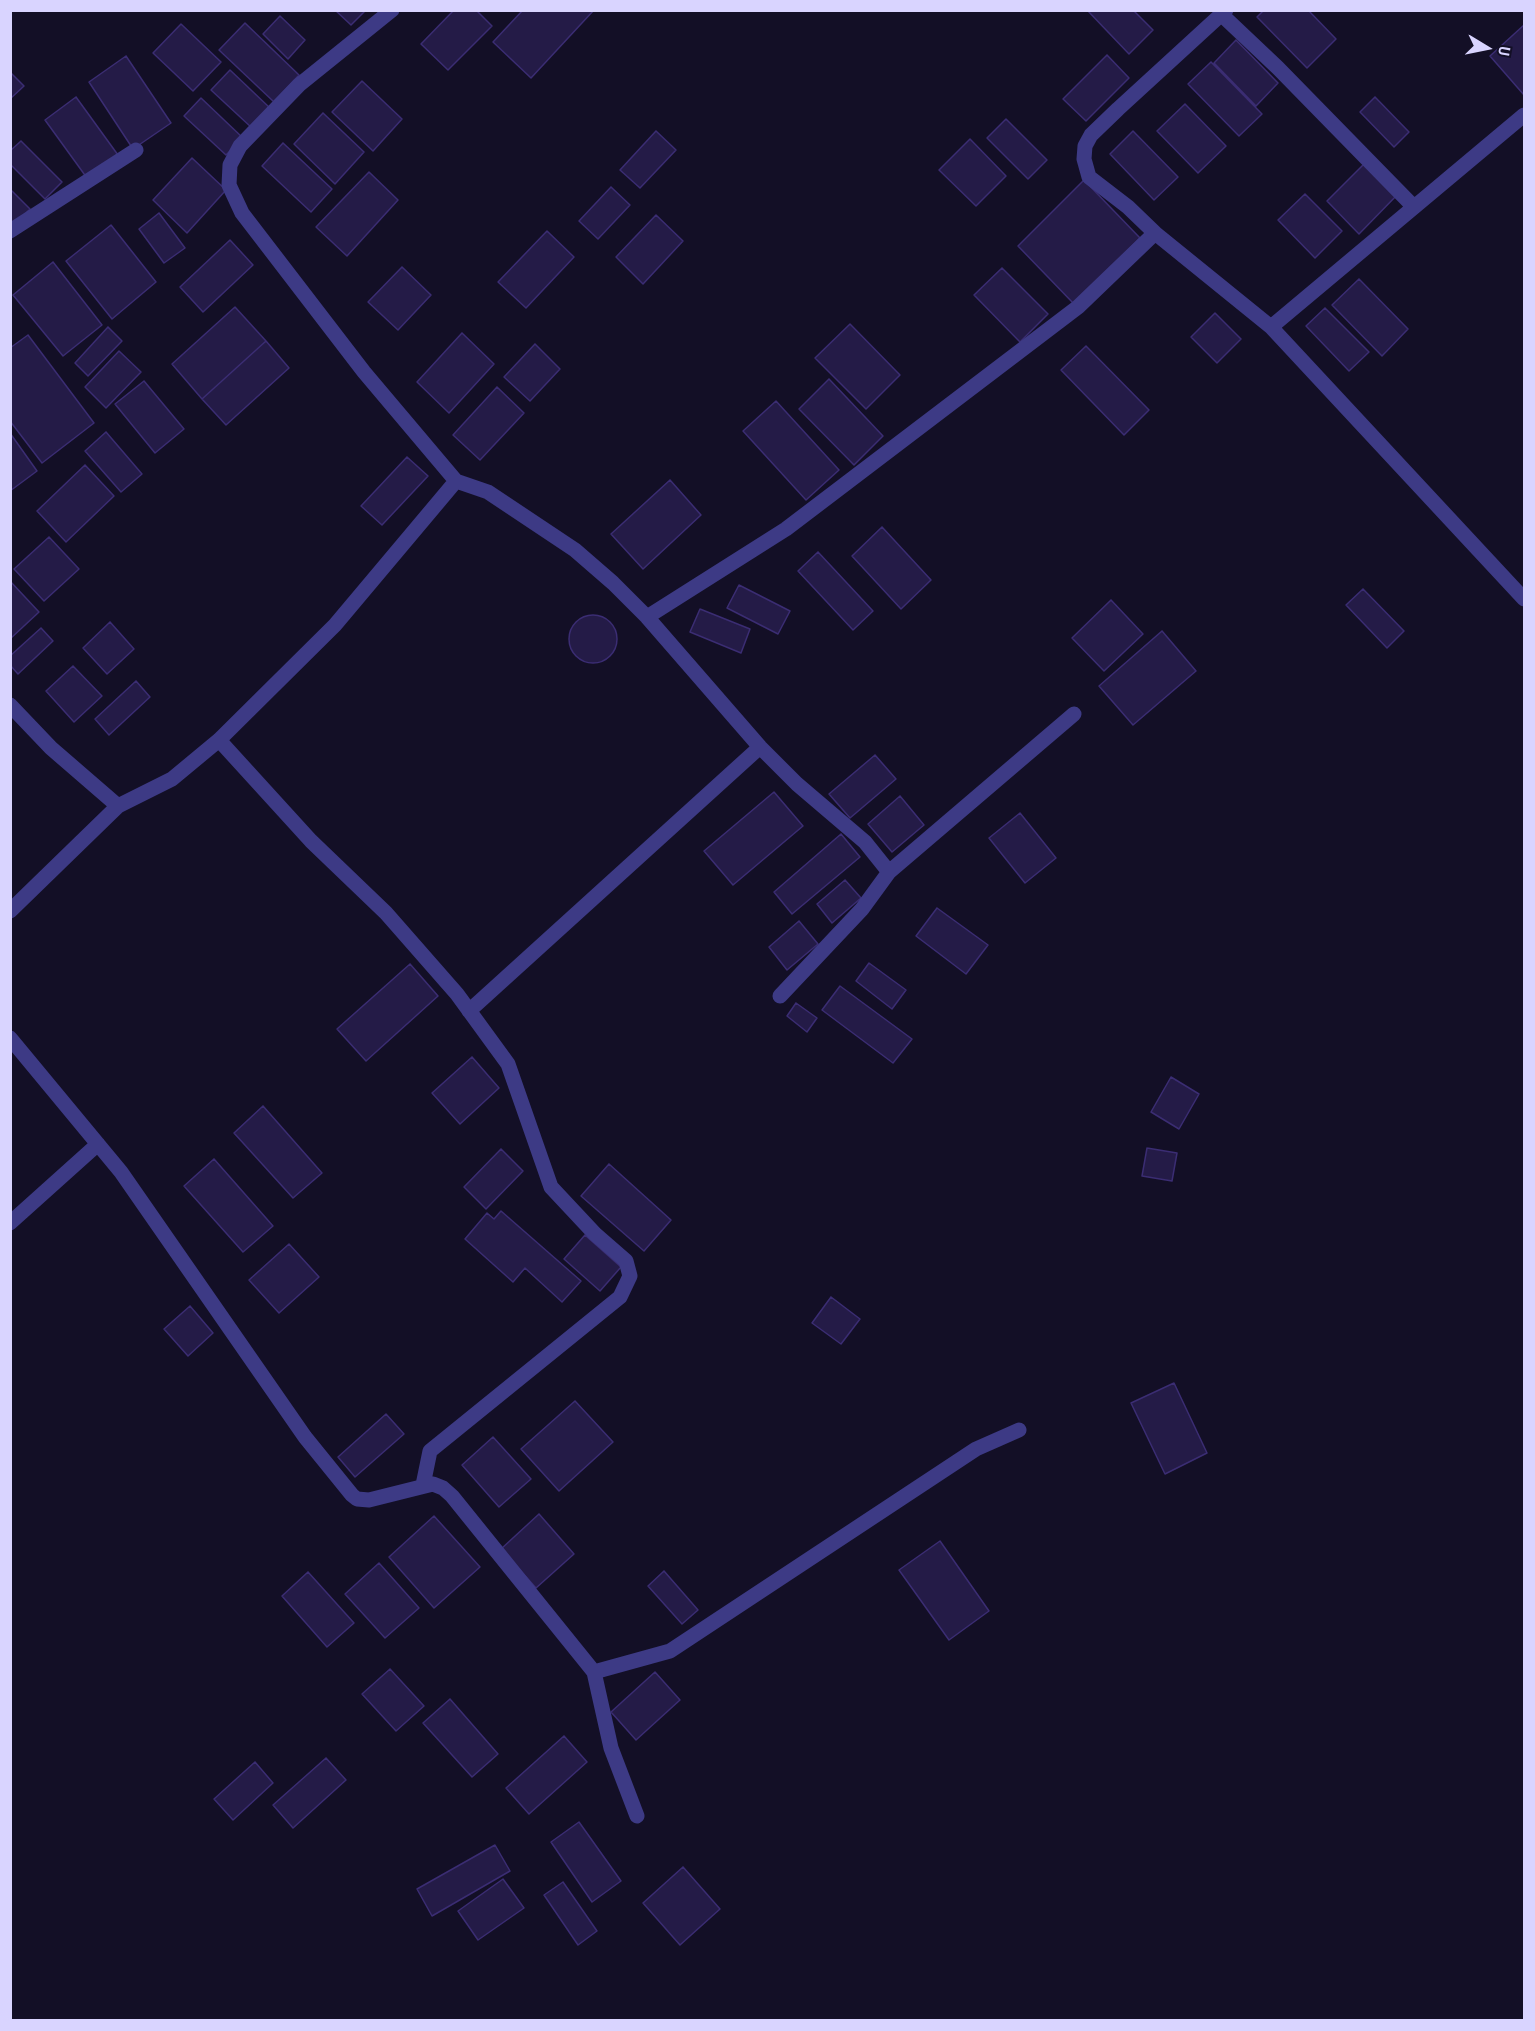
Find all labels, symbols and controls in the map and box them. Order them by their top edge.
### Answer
north arrow [1457,18,1517,78]
text: U [1493,45,1516,58]

